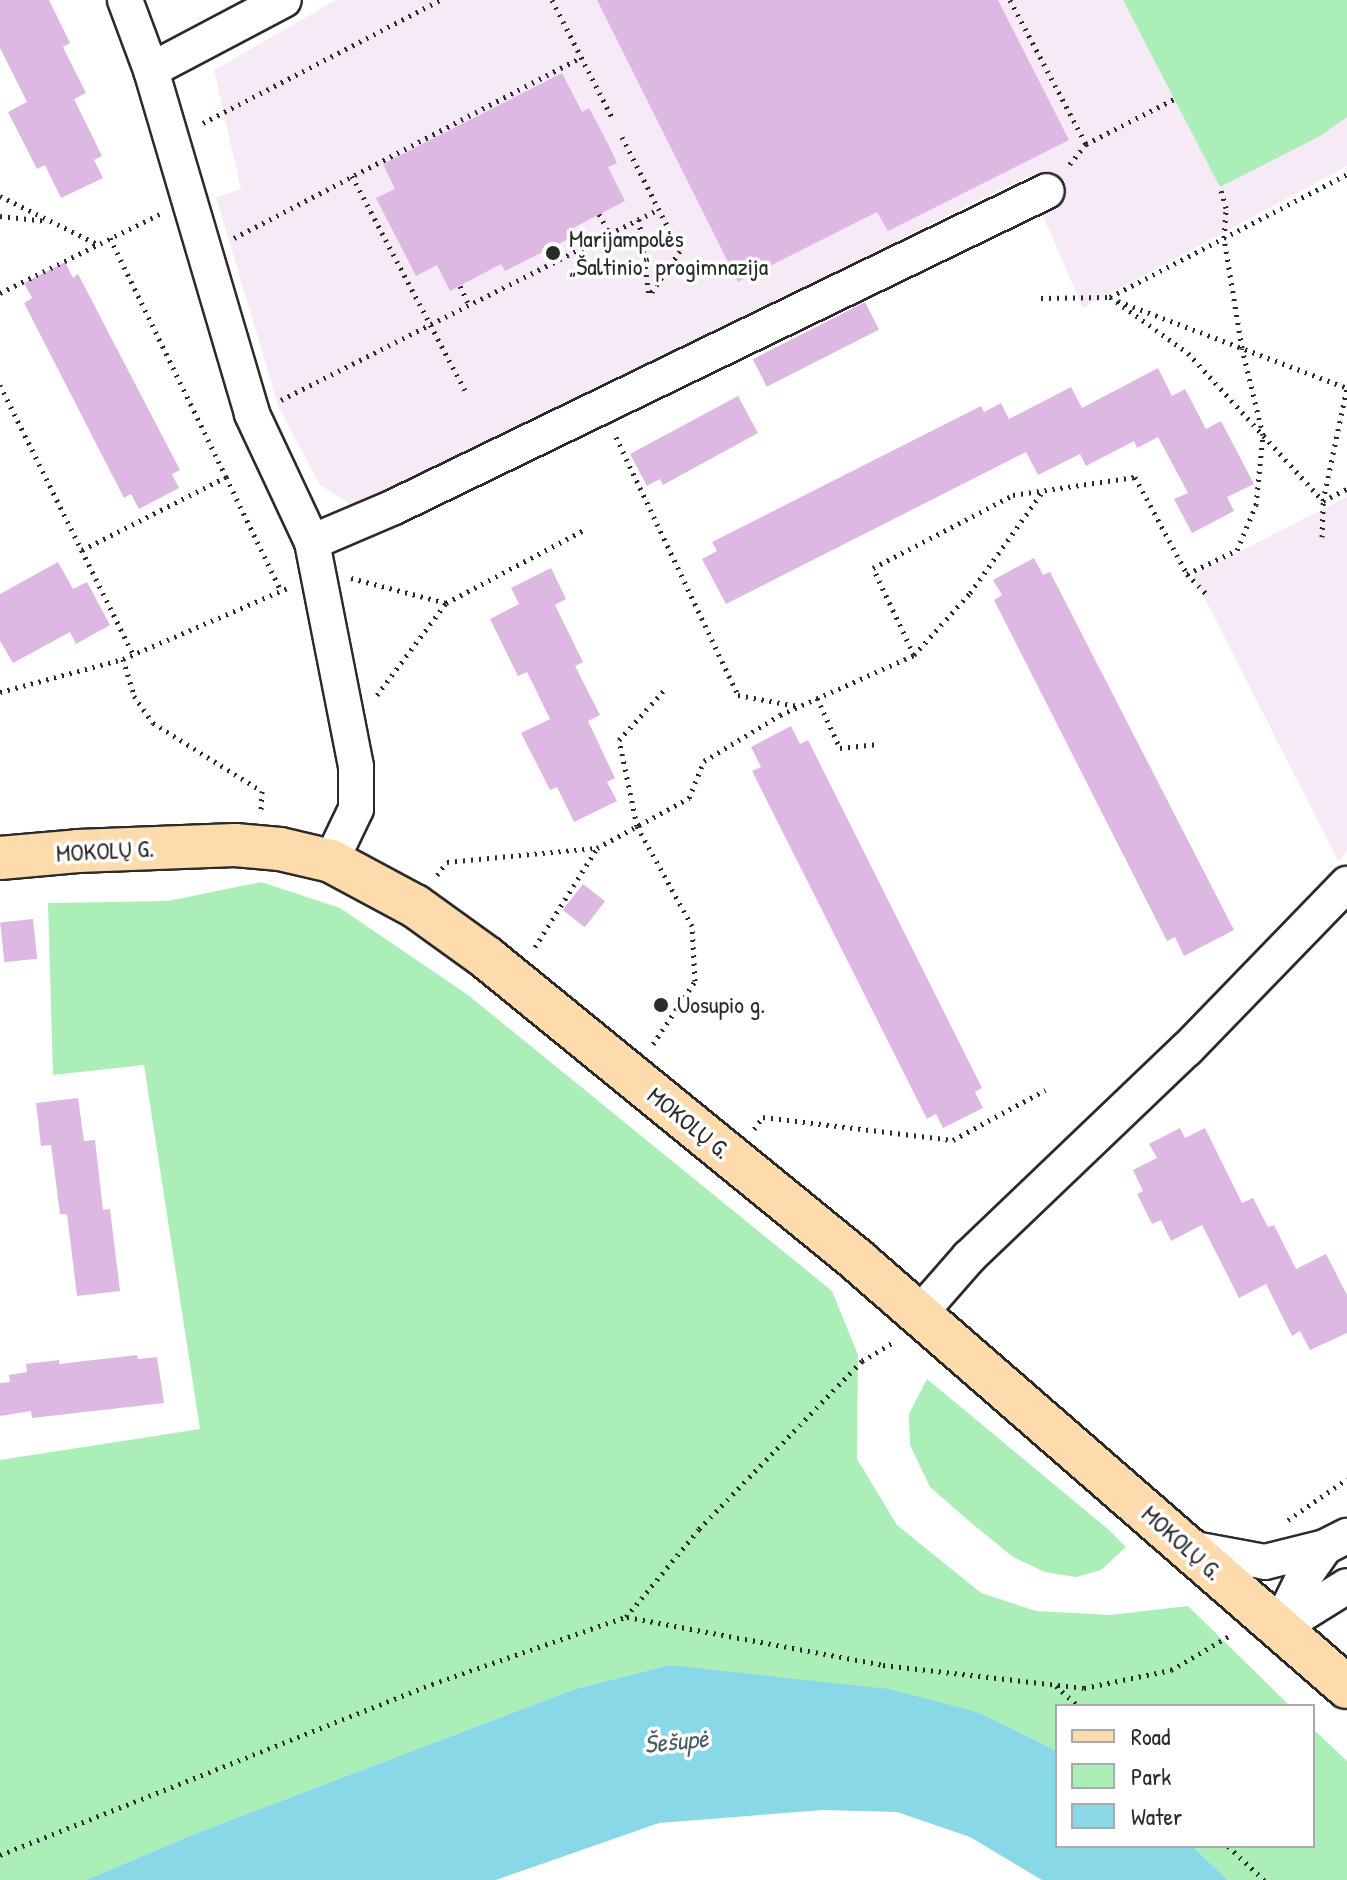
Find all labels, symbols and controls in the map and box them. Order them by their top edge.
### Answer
place label: Marijampolės „Šaltinio“ progimnazija [569,225,768,281]
marker: Marijampolės „Šaltinio“ progimnazija [544,244,562,262]
street label: MOKOLŲ G. [55,834,155,868]
place label: Uosupio g. [677,991,765,1019]
marker: Uosupio g. [652,996,670,1014]
street label: MOKOLŲ G. [642,1081,736,1165]
street label: MOKOLŲ G. [1136,1500,1228,1586]
legend [1055,1704,1315,1848]
text: Road [1131,1720,1170,1752]
water label: Šešupė [642,1722,710,1760]
text: Park [1131,1760,1171,1792]
text: Water [1131,1800,1182,1832]

